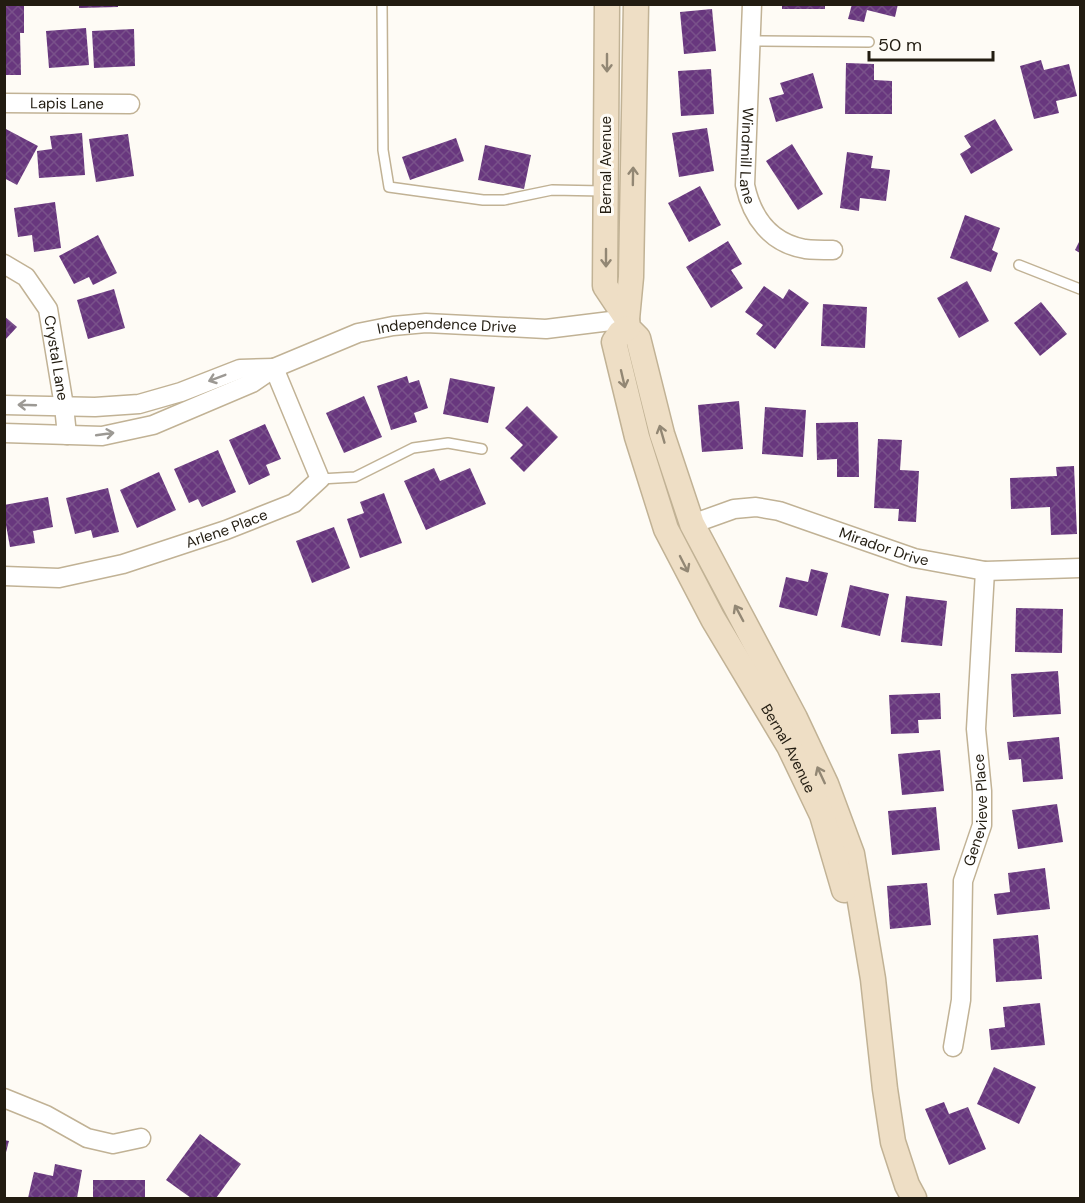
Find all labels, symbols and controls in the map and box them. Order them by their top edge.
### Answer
scale bar [869,24,994,62]
text: 50 m [878,33,922,57]
one-way arrow [601,52,613,72]
street label: Lapis Lane [30,93,104,114]
street label: Windmill Lane [735,107,760,207]
street label: Bernal Avenue [596,116,616,214]
one-way arrow [627,167,639,187]
one-way arrow [600,247,612,267]
street label: Independence Drive [375,313,517,339]
street label: Crystal Lane [39,314,73,402]
one-way arrow [618,370,630,389]
one-way arrow [208,373,227,384]
one-way arrow [17,400,37,411]
one-way arrow [656,425,667,444]
one-way arrow [94,429,114,440]
street label: Arlene Place [183,504,271,553]
street label: Mirador Drive [836,523,930,570]
one-way arrow [679,554,691,572]
one-way arrow [733,605,745,622]
street label: Bernal Avenue [756,700,820,796]
street label: Genevieve Place [959,753,992,869]
one-way arrow [815,766,827,784]

